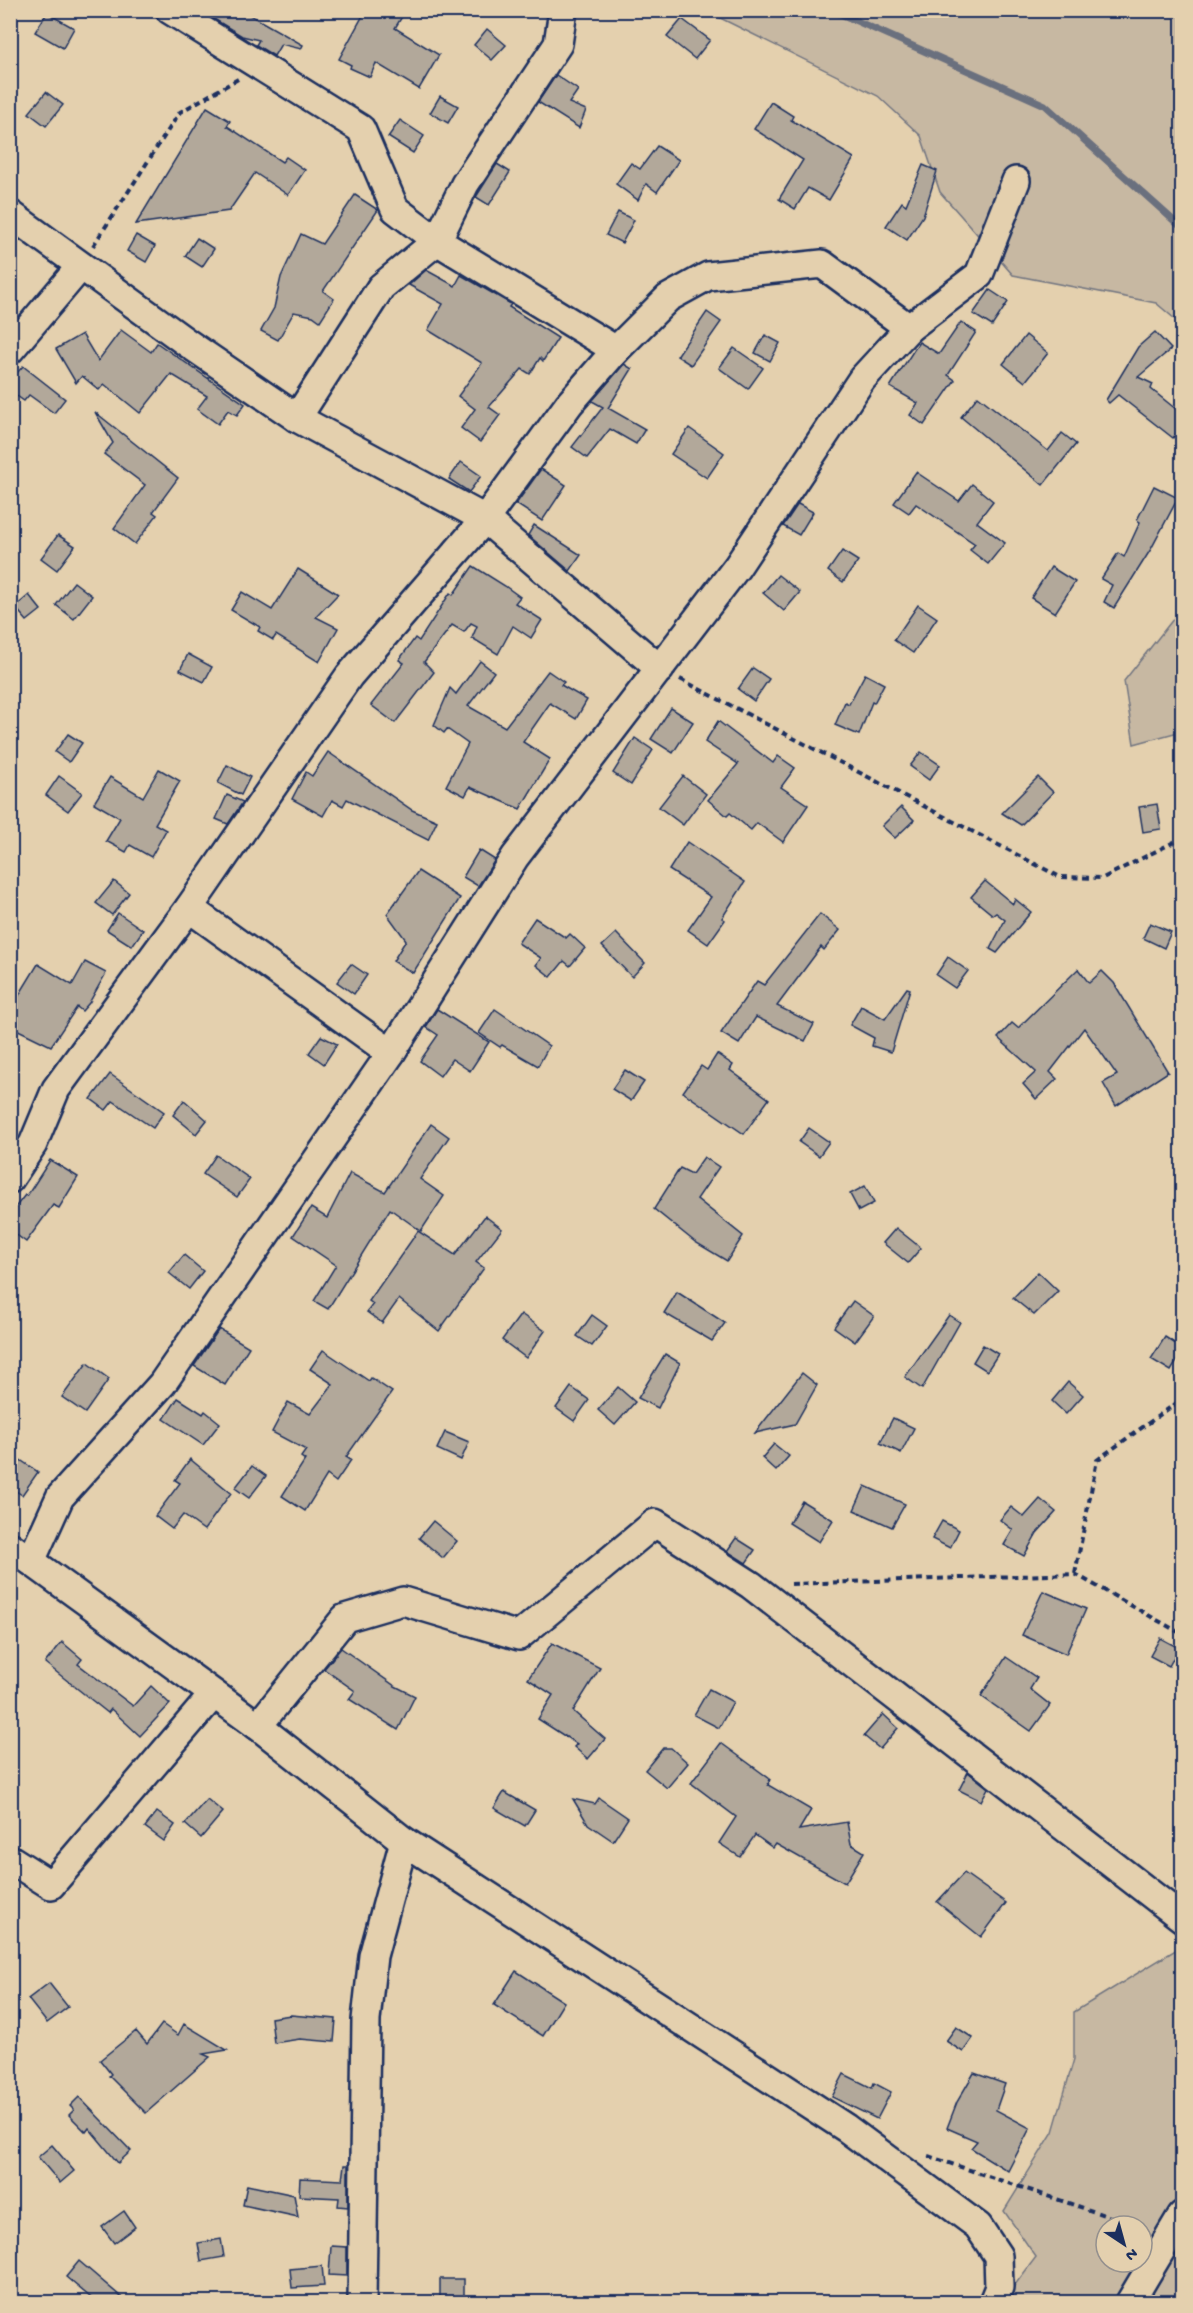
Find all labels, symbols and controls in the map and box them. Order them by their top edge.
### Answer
north arrow [1094,2214,1154,2274]
text: N [1121,2243,1141,2264]

